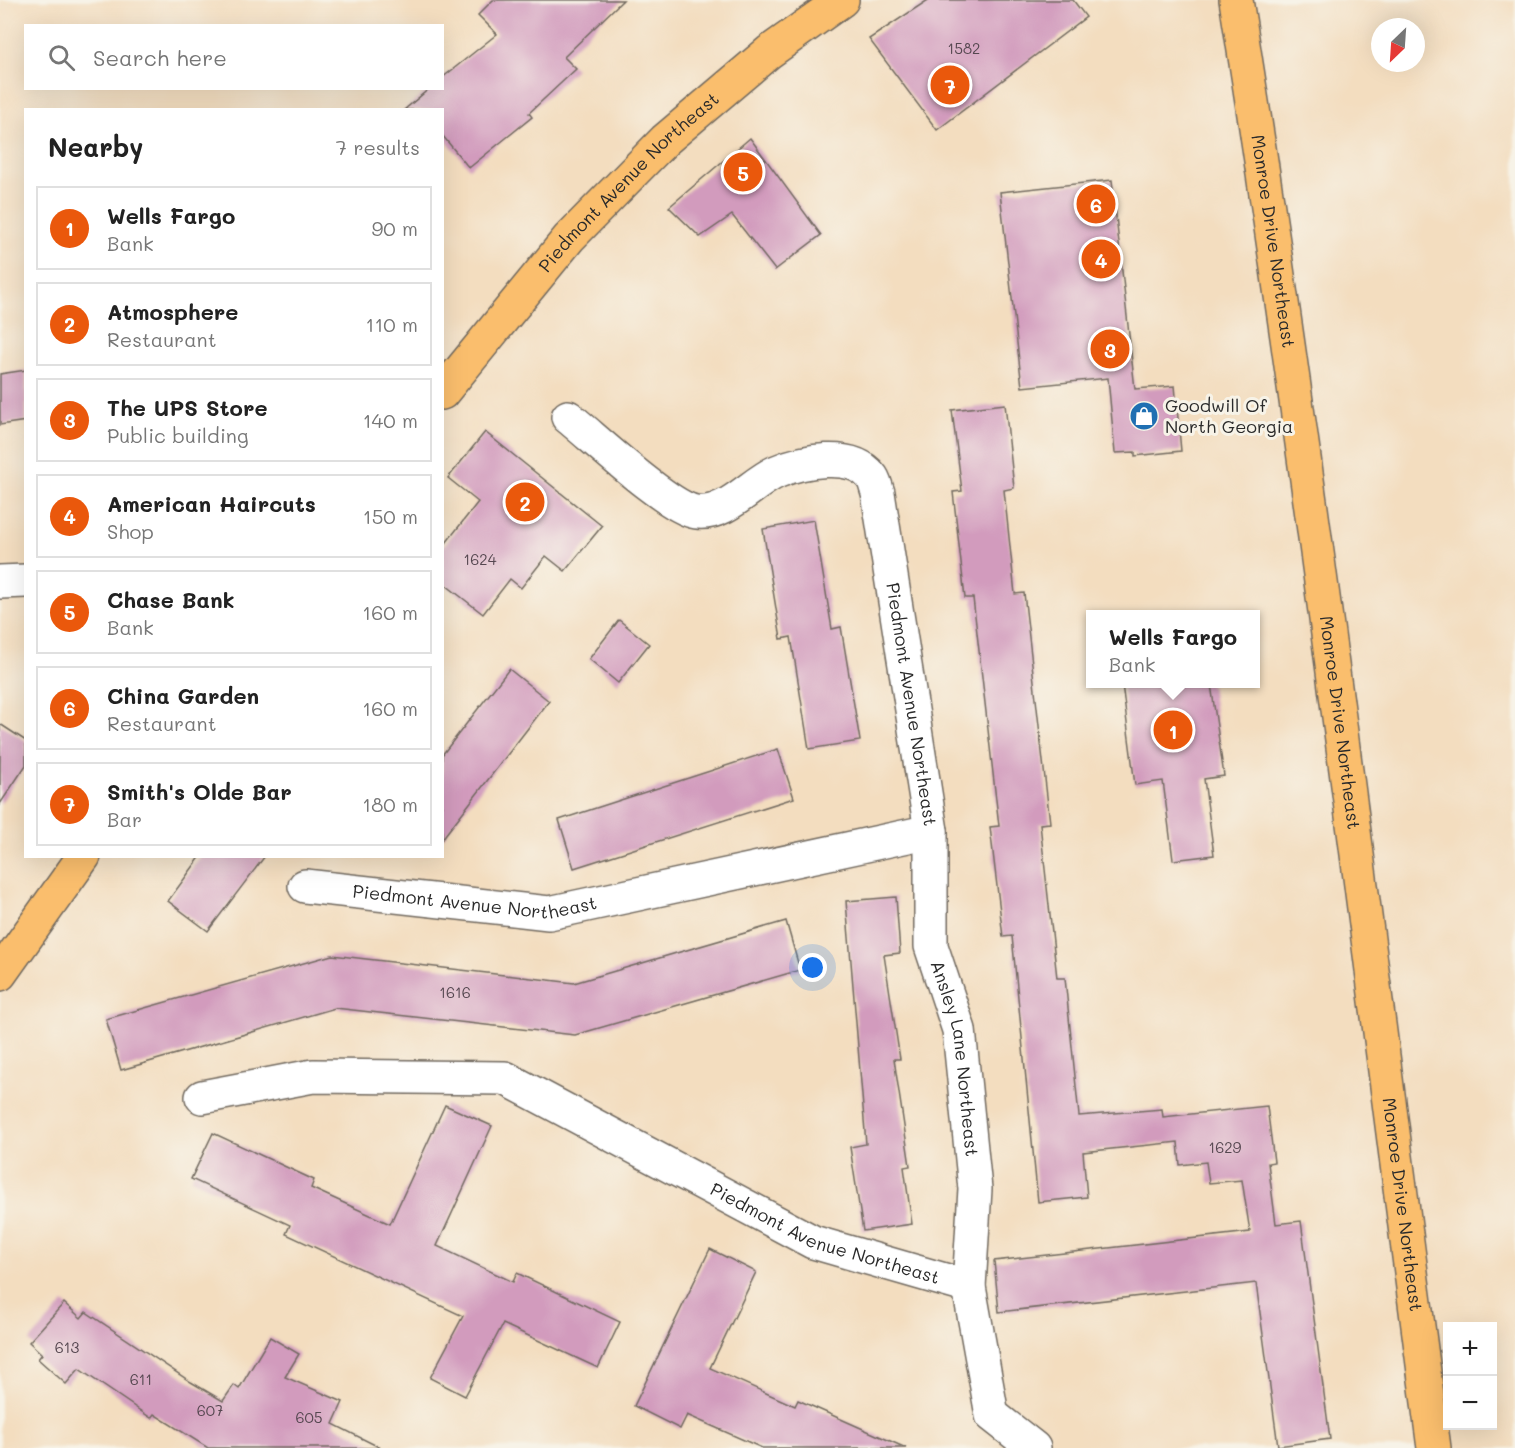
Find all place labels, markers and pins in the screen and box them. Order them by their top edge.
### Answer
pin: 7 [930,62,970,107]
pin: 5 [724,150,762,195]
pin: 6 [1076,182,1116,226]
pin: 4 [1082,236,1120,282]
pin: 3 [1090,326,1130,372]
place label: Goodwill Of North Georgia [1165,393,1293,438]
shop icon: Goodwill Of North Georgia [1128,400,1160,432]
pin: 2 [506,480,544,524]
pin: 1 [1154,708,1192,752]

